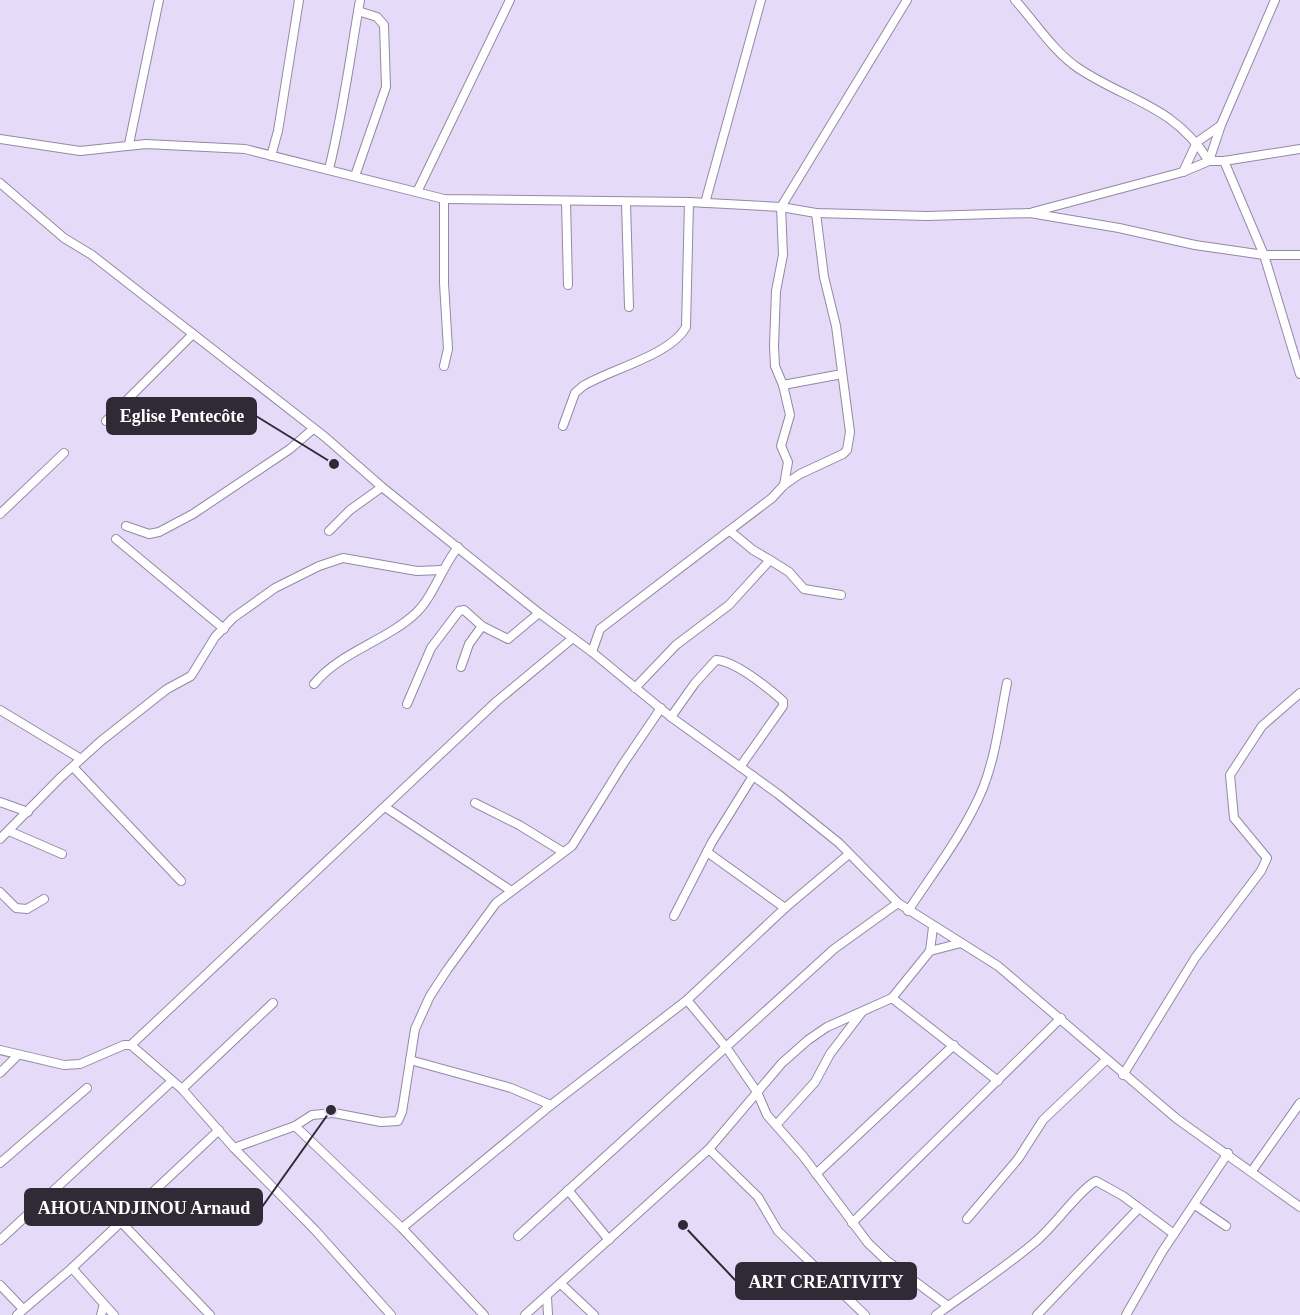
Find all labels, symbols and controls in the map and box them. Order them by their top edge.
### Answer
callout: Eglise Pentecôte [107,398,256,434]
text: Eglise Pentecôte [120,406,244,426]
callout: AHOUANDJINOU Arnaud [25,1189,262,1225]
text: AHOUANDJINOU Arnaud [38,1198,250,1218]
callout: ART CREATIVITY [736,1263,916,1299]
text: ART CREATIVITY [748,1272,904,1292]

